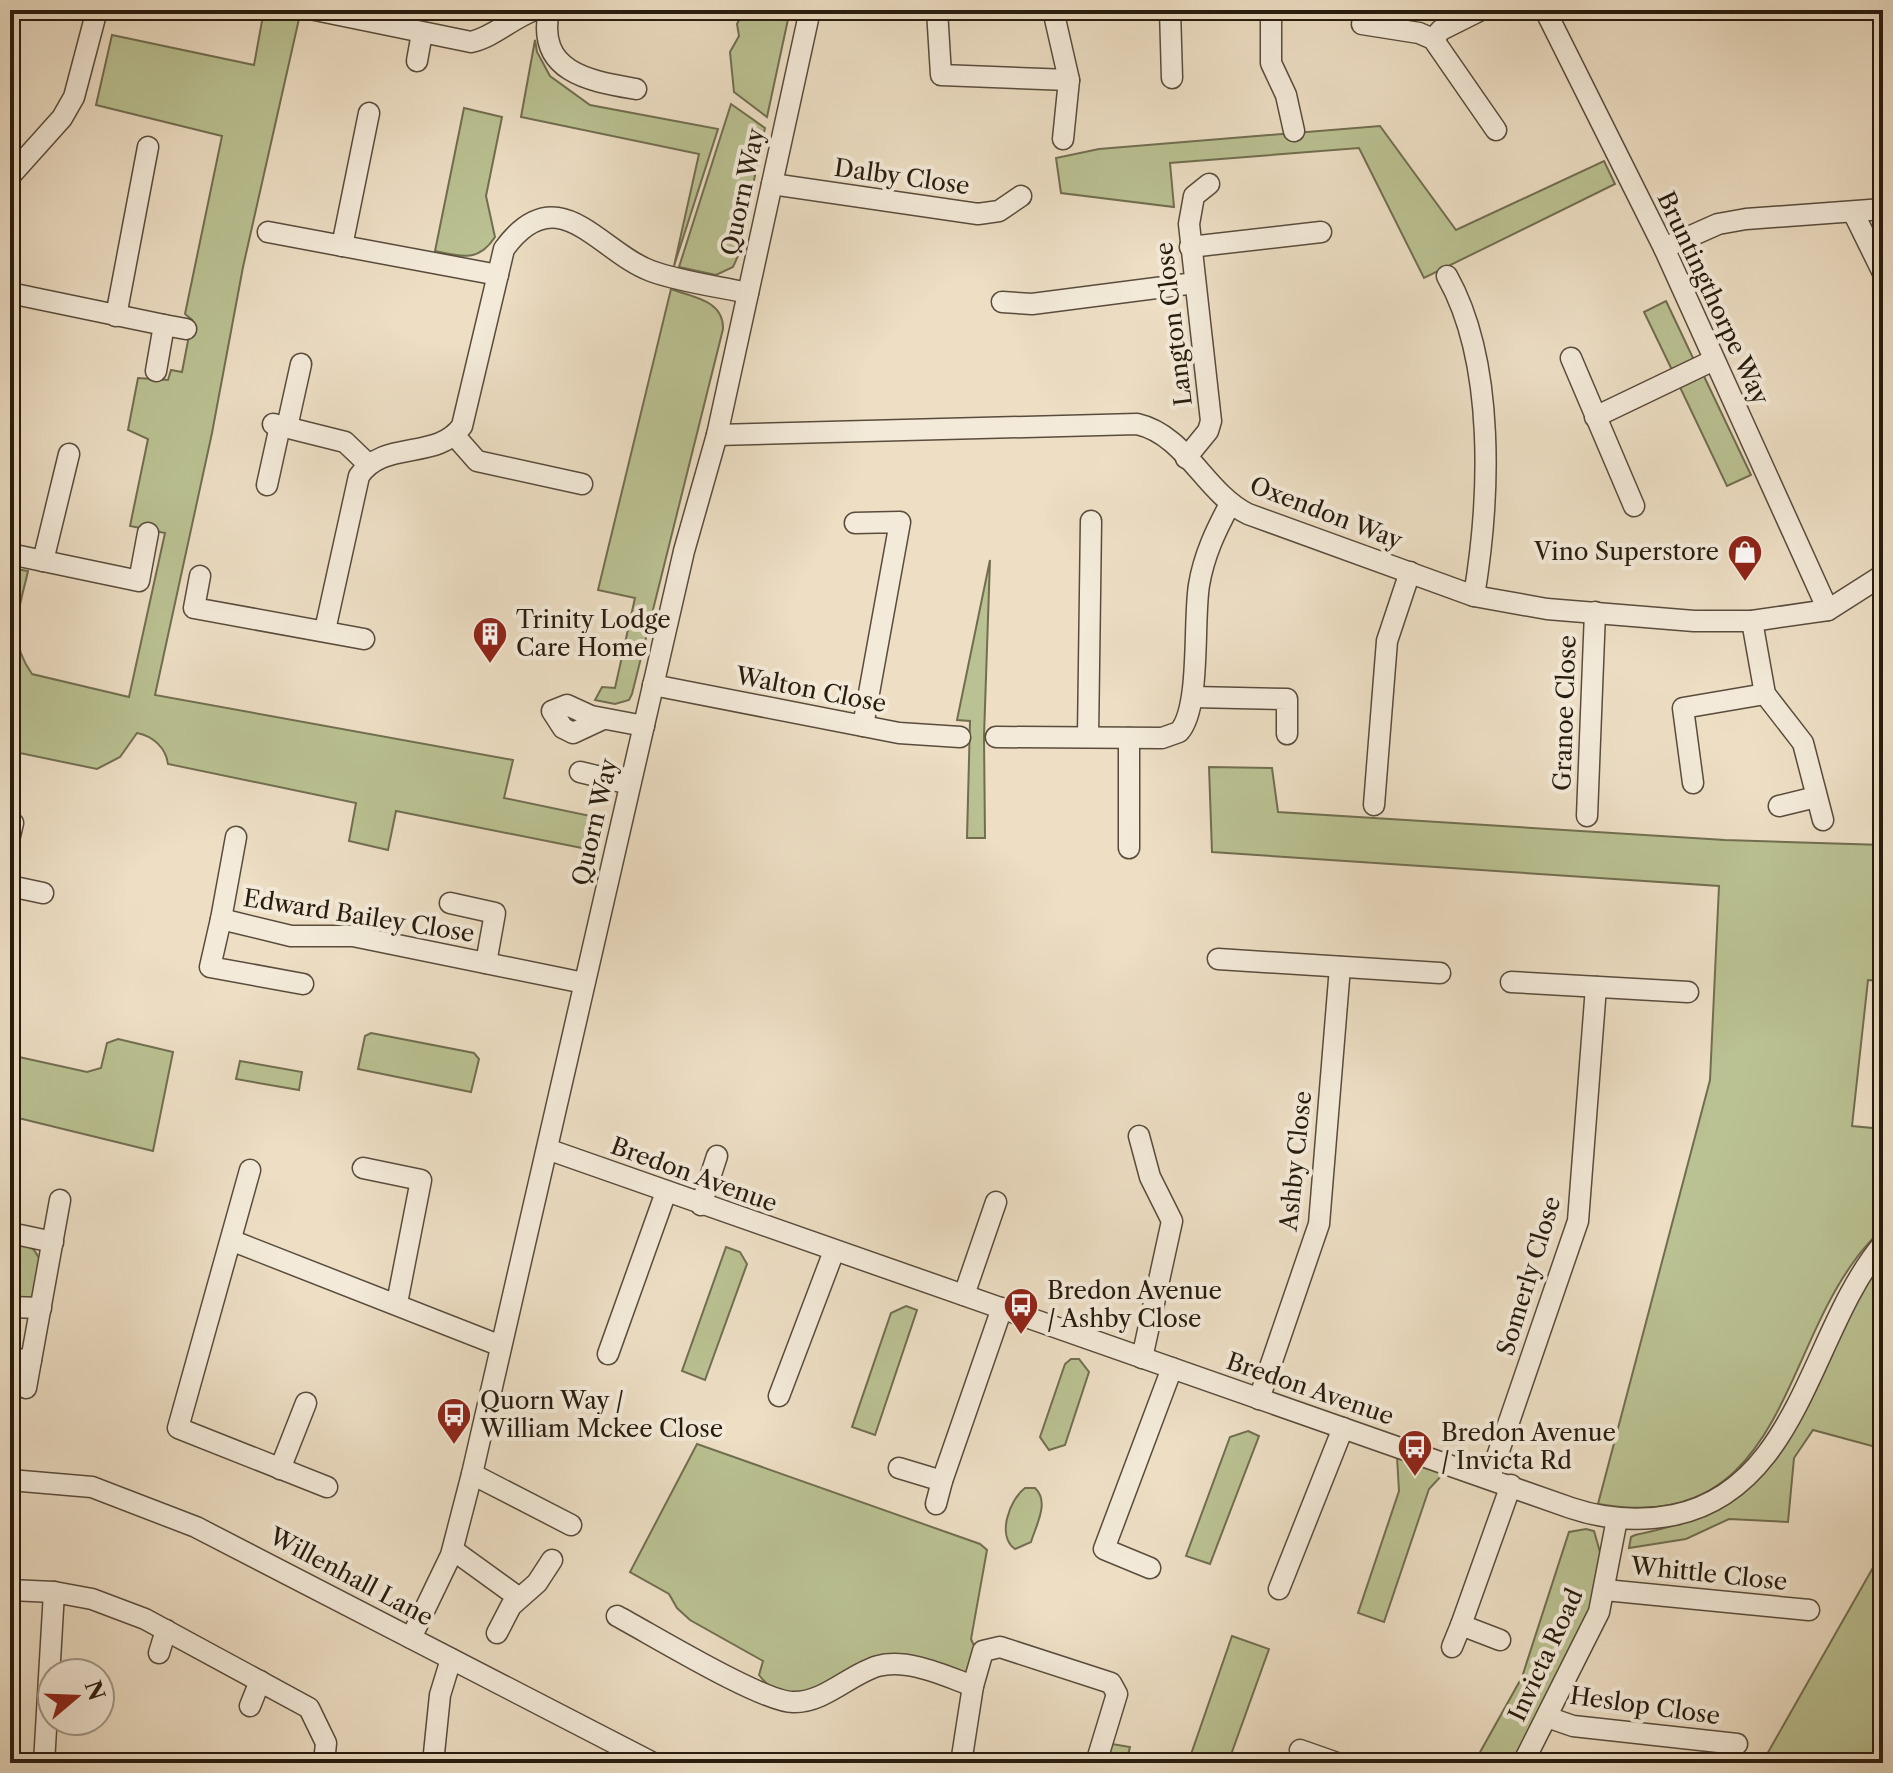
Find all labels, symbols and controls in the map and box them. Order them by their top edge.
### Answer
street label: Quorn Way [715,125,770,258]
street label: Dalby Close [833,153,972,200]
street label: Bruntingthorpe Way [1651,187,1776,409]
street label: Langton Close [1149,240,1198,408]
street label: Oxendon Way [1246,470,1407,555]
shop icon: Vino Superstore [1726,533,1764,583]
place label: Vino Superstore [1533,537,1719,566]
place label: Trinity Lodge Care Home [516,605,671,662]
building icon: Trinity Lodge Care Home [471,615,509,665]
street label: Granoe Close [1547,635,1582,791]
street label: Walton Close [732,661,889,718]
street label: Quorn Way [566,755,623,888]
street label: Edward Bailey Close [241,883,477,948]
street label: Ashby Close [1274,1090,1317,1233]
street label: Bredon Avenue [607,1131,781,1218]
street label: Somerly Close [1491,1193,1567,1359]
place label: Bredon Avenue / Ashby Close [1047,1276,1222,1333]
bus stop icon: Bredon Avenue / Ashby Close [1002,1286,1040,1336]
street label: Bredon Avenue [1223,1346,1398,1431]
place label: Quorn Way / William Mckee Close [479,1386,723,1443]
bus stop icon: Quorn Way / William Mckee Close [435,1396,473,1446]
place label: Bredon Avenue / Invicta Rd [1441,1418,1616,1475]
bus stop icon: Bredon Avenue / Invicta Rd [1396,1428,1434,1478]
street label: Willenhall Lane [263,1521,438,1632]
street label: Whittle Close [1628,1551,1789,1596]
street label: Invicta Road [1502,1584,1589,1726]
north arrow [36,1657,116,1737]
text: N [79,1677,110,1704]
street label: Heslop Close [1568,1681,1722,1730]

